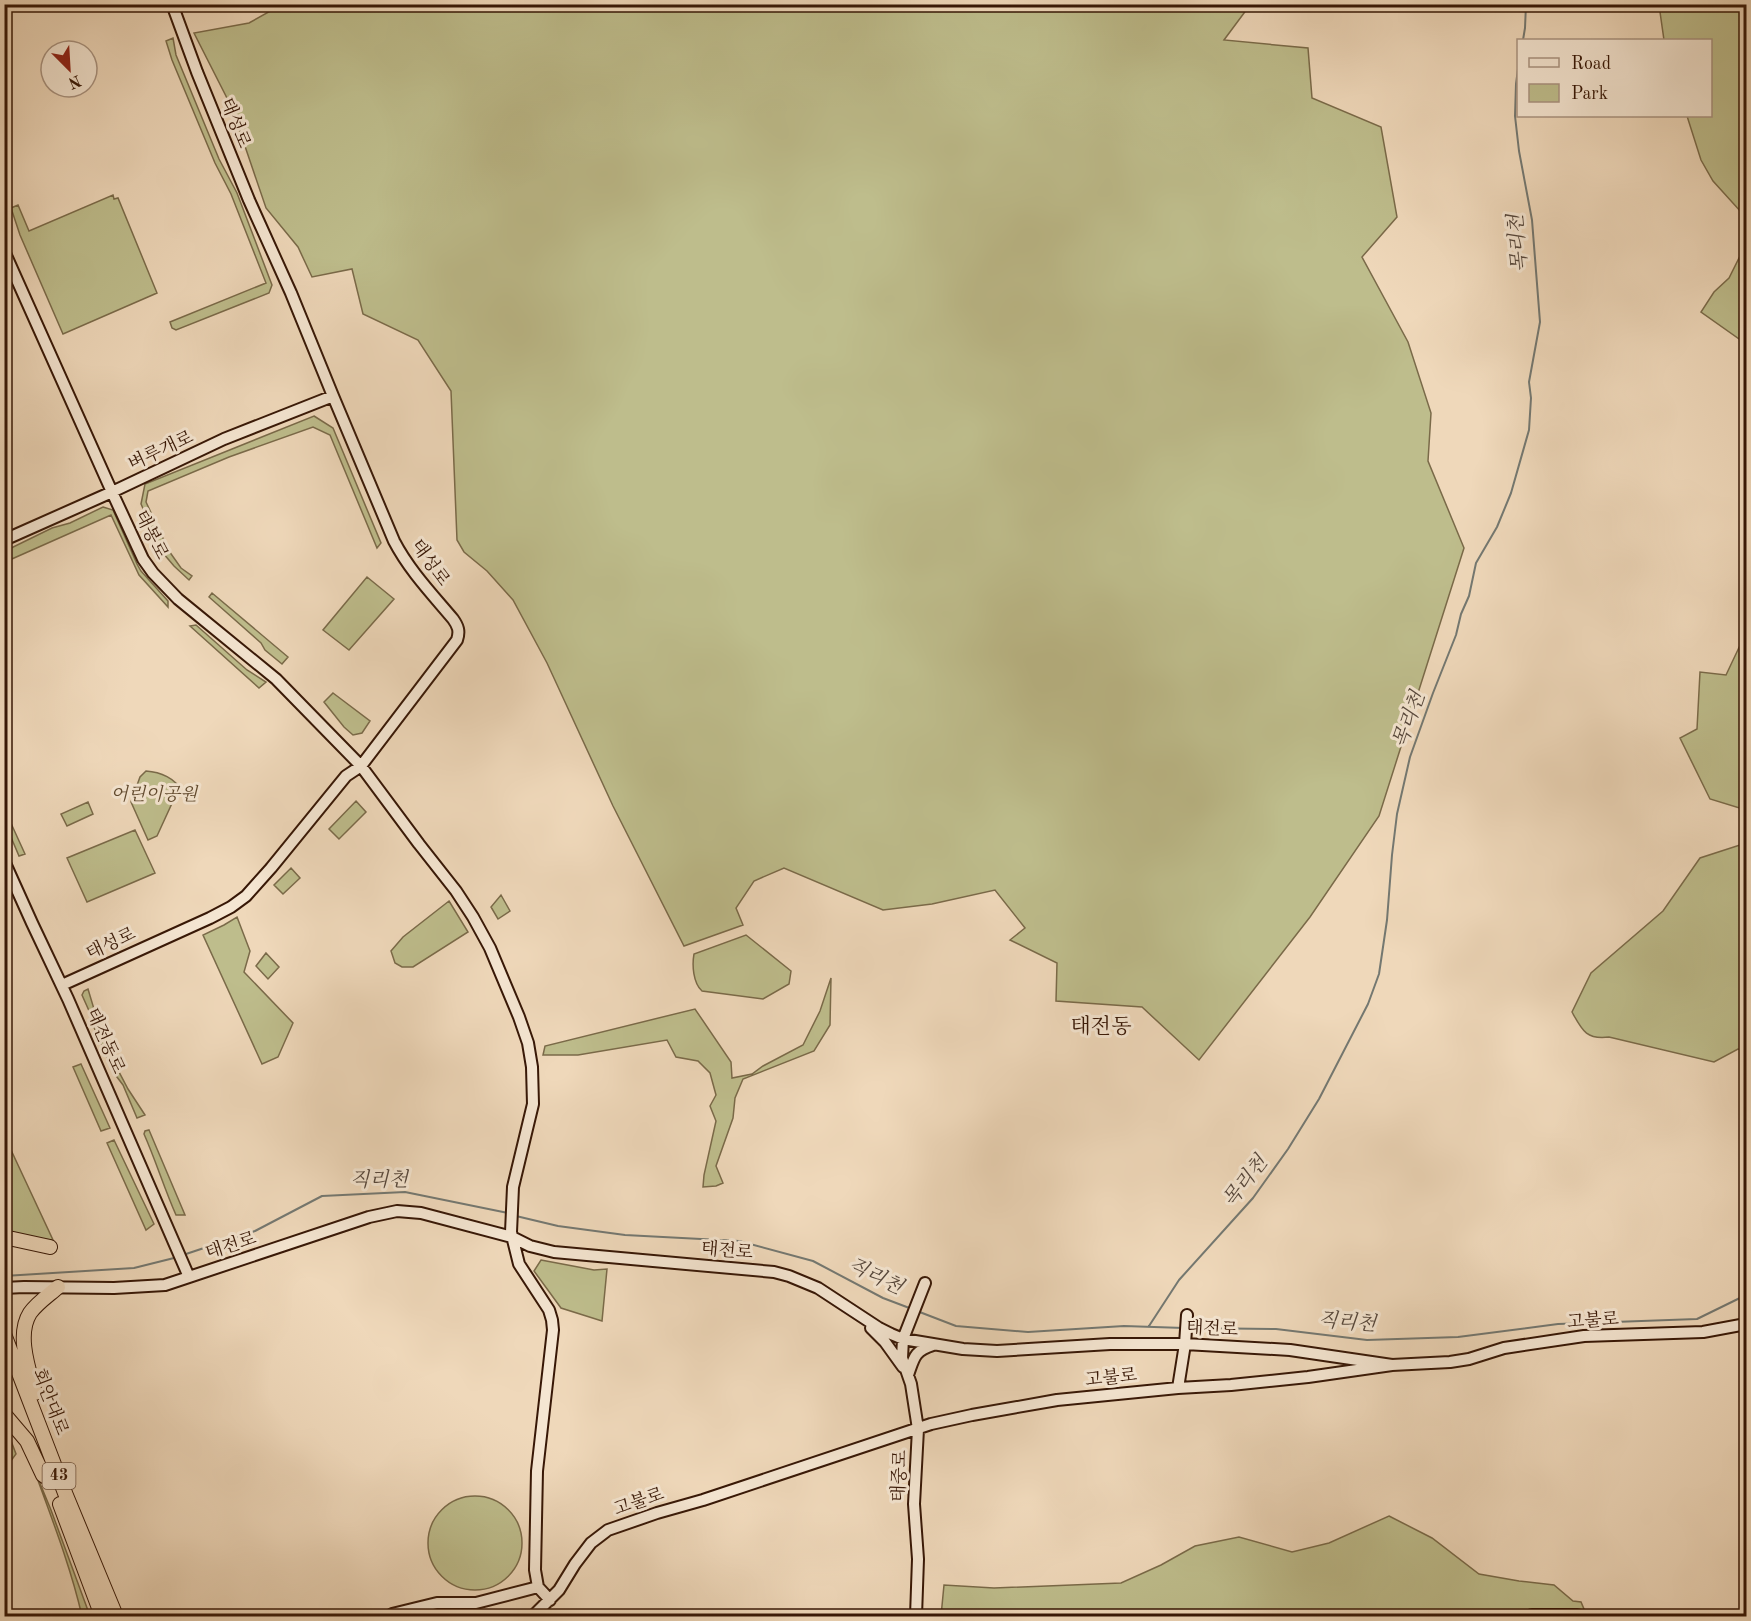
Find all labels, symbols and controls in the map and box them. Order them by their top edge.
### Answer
north arrow [39,39,99,99]
legend [1517,39,1712,117]
text: Road [1571,55,1611,73]
text: N [65,71,83,91]
text: Park [1571,85,1608,103]
street label: 태성로 [217,95,254,151]
water label: 목리천 [1503,212,1531,273]
street label: 벼루개로 [125,427,196,474]
street label: 태봉로 [131,507,173,562]
street label: 태성로 [407,536,453,589]
water label: 목리천 [1388,687,1430,751]
park label: 어린이공원 [111,784,199,804]
street label: 태성로 [83,924,138,963]
street label: 태전동로 [83,1005,128,1076]
district label: 태전동 [1071,1015,1131,1038]
water label: 목리천 [1218,1150,1273,1211]
water label: 직리천 [350,1168,410,1191]
street label: 태전로 [203,1228,259,1263]
street label: 태전로 [700,1239,754,1262]
water label: 직리천 [845,1253,908,1299]
water label: 직리천 [1317,1308,1379,1336]
street label: 고불로 [1566,1308,1620,1332]
street label: 태전로 [1185,1318,1239,1339]
street label: 고불로 [1084,1364,1138,1390]
street label: 회안대로 [29,1366,72,1438]
street label: 태중로 [889,1450,910,1502]
road number: 43 [42,1463,76,1489]
street label: 고불로 [611,1483,667,1519]

